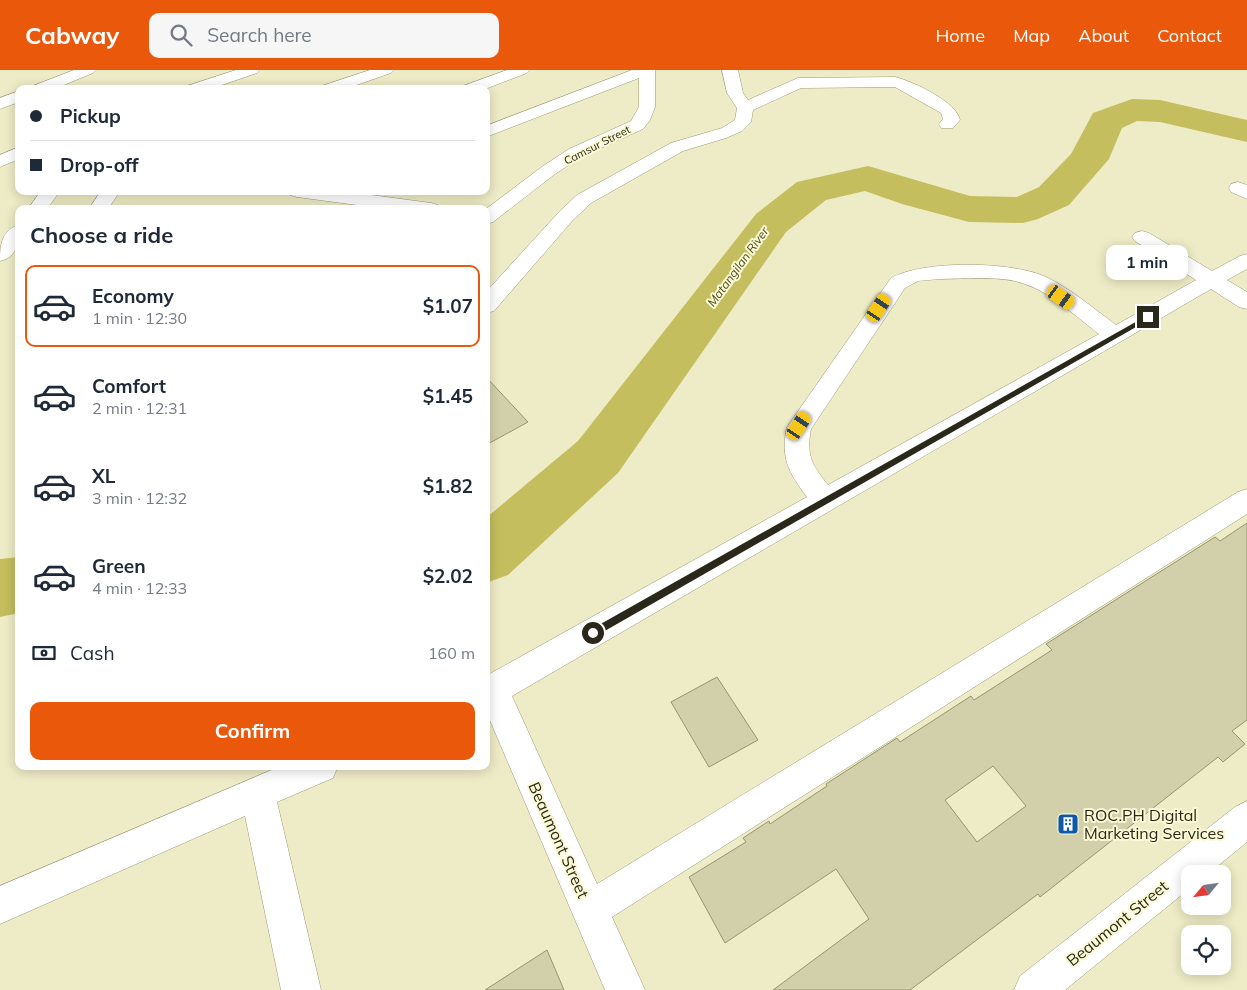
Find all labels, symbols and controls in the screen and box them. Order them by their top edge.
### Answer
search box [149,13,499,58]
text: Cabway [25,20,119,50]
icon: search [167,21,195,49]
text: Search here [207,23,312,47]
text: Home [935,24,985,47]
text: Map [1013,24,1050,47]
text: About [1078,24,1129,47]
text: Contact [1157,24,1222,47]
text: Pickup [60,104,121,128]
street label: Camsur Street [561,122,633,168]
text: Drop-off [60,153,138,177]
text: Choose a ride [30,221,173,249]
water label: Matangilan River [704,224,772,309]
callout: 1 min [1107,244,1189,280]
text: 1 min [1126,252,1168,272]
car [1044,282,1077,312]
icon: car [32,284,77,329]
text: Economy [92,284,174,308]
car [864,291,893,325]
text: $1.07 [423,294,473,318]
route end [1137,306,1159,328]
text: 1 min · 12:30 [92,308,187,328]
icon: car [32,374,77,419]
text: Comfort [92,374,166,398]
text: $1.45 [423,384,473,408]
text: 2 min · 12:31 [92,398,187,418]
car [784,409,813,443]
icon: car [32,464,77,509]
text: XL [92,464,115,488]
text: $1.82 [423,474,473,498]
text: 3 min · 12:32 [92,488,187,508]
icon: car [32,554,77,599]
text: Green [92,554,146,578]
text: $2.02 [423,564,473,588]
text: 4 min · 12:33 [92,578,187,598]
route start [582,622,604,644]
icon: cash [30,639,58,667]
text: Cash [70,641,115,665]
text: 160 m [428,643,475,663]
button: Confirm [30,702,475,760]
street label: Beaumont Street [524,779,594,902]
place label: ROC.PH Digital Marketing Services [1084,805,1224,843]
building icon: ROC.PH Digital Marketing Services [1056,812,1080,836]
north arrow [1181,865,1231,915]
map controls [1181,865,1231,975]
street label: Beaumont Street [1062,876,1172,970]
button: locate [1181,925,1231,975]

